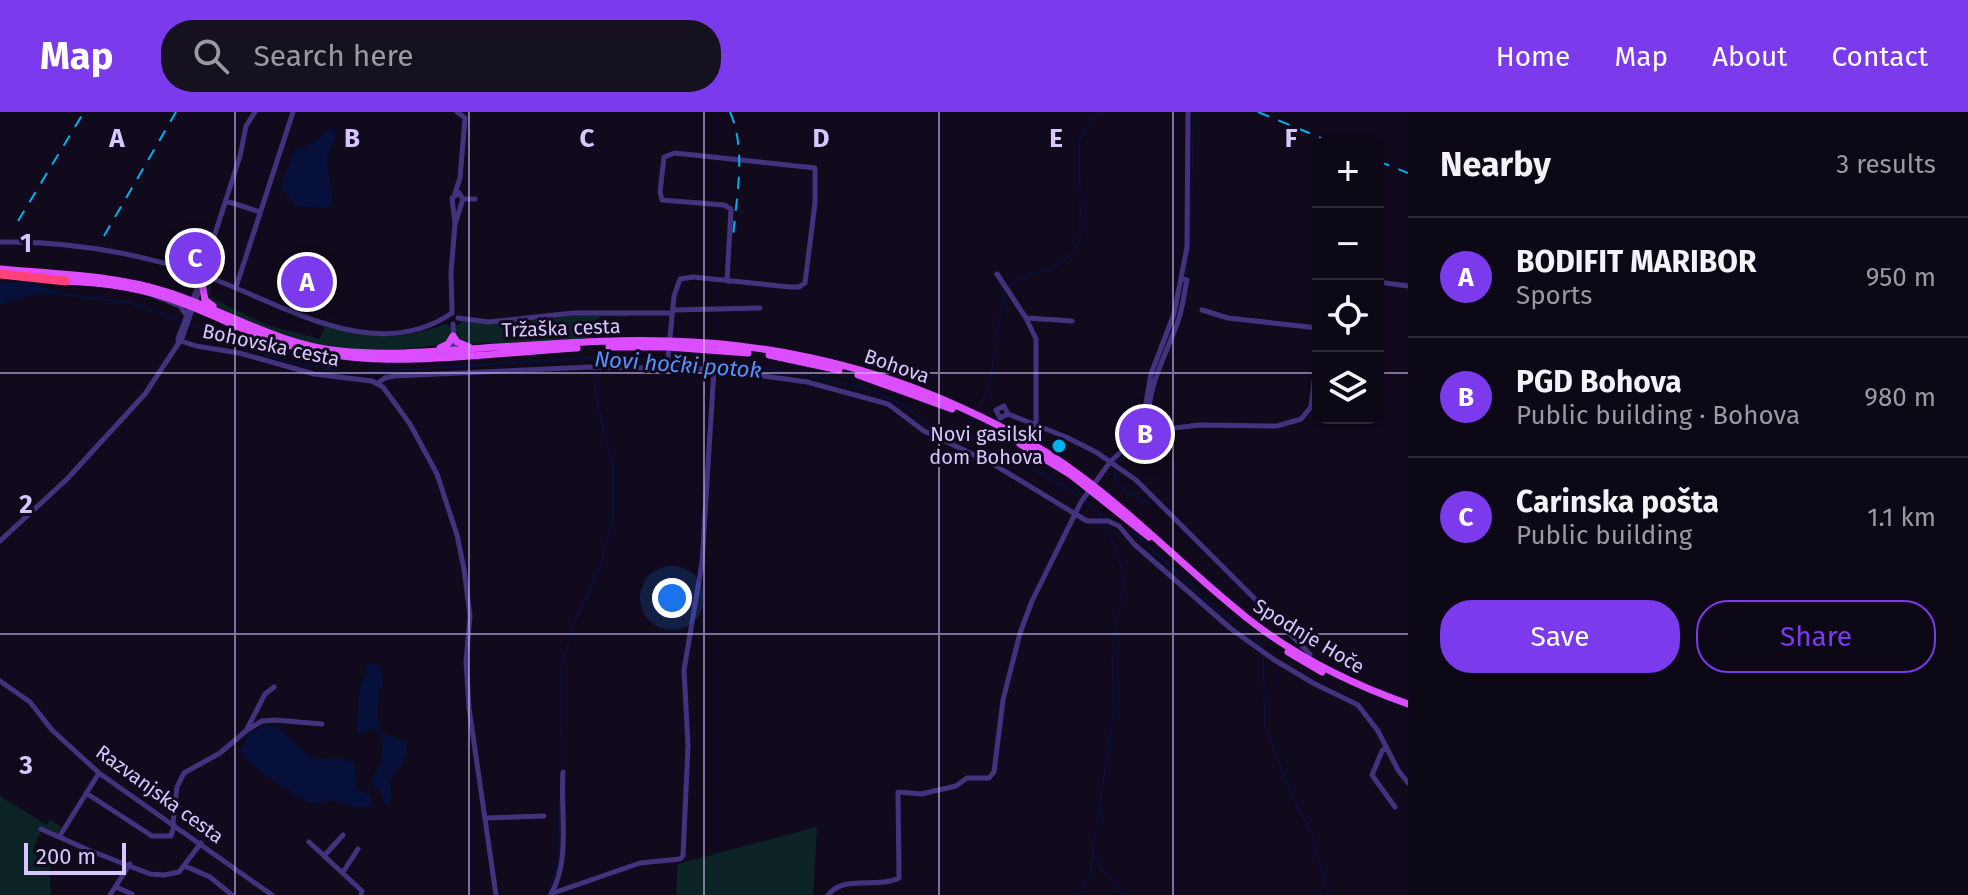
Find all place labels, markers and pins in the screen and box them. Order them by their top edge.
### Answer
pin: C [169,228,221,288]
pin: A [281,252,333,312]
pin: B [1119,404,1171,464]
place label: Novi gasilski dom Bohova [929,422,1043,469]
marker: Novi gasilski dom Bohova [1050,437,1068,455]

